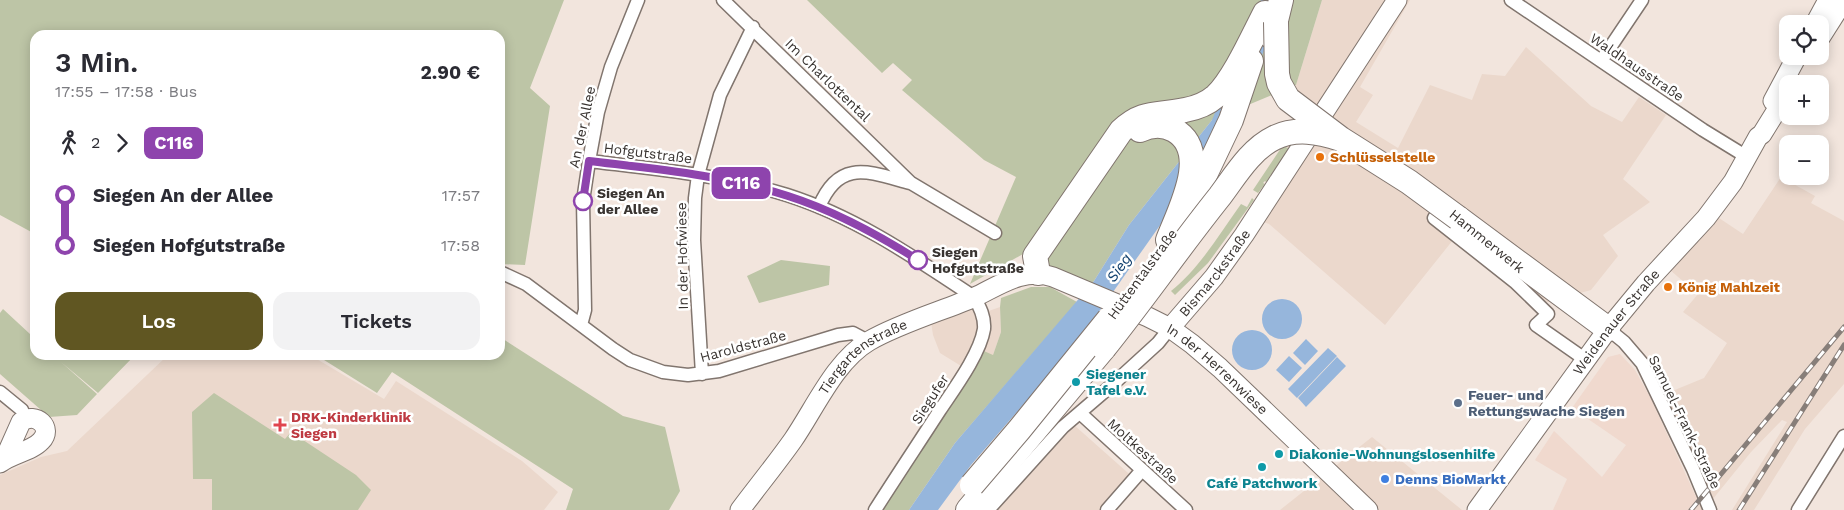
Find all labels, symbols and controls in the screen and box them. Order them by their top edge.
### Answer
map controls [1779,15,1829,185]
button: locate [1779,15,1829,65]
street label: Waldhausstraße [1587,30,1687,104]
street label: Im Charlottental [782,35,874,125]
text: 3 Min. [55,46,138,79]
text: 2.90 € [420,61,480,84]
button: + [1779,75,1829,125]
text: 17:55 – 17:58 · Bus [55,82,197,101]
street label: An der Allee [566,85,598,169]
icon: walk [55,129,83,157]
icon: forward [108,129,136,157]
text: C116 [154,132,193,153]
text: 2 [91,133,100,152]
button: − [1779,135,1829,185]
street label: Hofgutstraße [603,140,693,166]
place label: Schlüsselstelle [1330,149,1435,165]
marker: Schlüsselstelle [1314,151,1326,163]
line badge: C116 [706,167,776,199]
text: C116 [722,172,760,193]
text: Siegen An der Allee [93,184,273,207]
place label: Siegen An der Allee [597,185,665,217]
text: 17:57 [442,186,480,205]
marker: Siegen An der Allee [573,191,593,211]
street label: In der Hofwiese [673,202,691,310]
street label: Hammerwerk [1446,206,1528,276]
street label: Hüttentalstraße [1104,226,1180,322]
street label: Bismarckstraße [1176,226,1253,320]
text: Siegen Hofgutstraße [93,234,285,257]
text: 17:58 [441,236,480,255]
place label: Siegen Hofgutstraße [932,244,1024,276]
marker: Siegen Hofgutstraße [908,250,928,270]
water label: Sieg [1103,250,1135,286]
street label: Weidenauer Straße [1570,266,1663,378]
place label: König Mahlzeit [1678,279,1780,295]
marker: König Mahlzeit [1662,281,1674,293]
button: Los [55,292,263,350]
button: Tickets [273,292,480,350]
street label: Tiergartenstraße [815,316,909,397]
street label: In der Herrenwiese [1164,320,1271,418]
street label: Haroldstraße [698,327,788,365]
street label: Samuel-Frank-Straße [1646,353,1724,491]
place label: Siegener Tafel e.V. [1086,366,1147,398]
street label: Siegufer [908,371,952,427]
marker: Siegener Tafel e.V. [1070,376,1082,388]
place label: Feuer- und Rettungswache Siegen [1468,387,1625,419]
marker: Feuer- und Rettungswache Siegen [1452,397,1464,409]
place label: DRK-Kinderklinik Siegen [291,409,412,441]
street label: Moltkestraße [1104,415,1182,487]
marker: DRK-Kinderklinik Siegen [273,418,287,432]
place label: Diakonie-Wohnungslosenhilfe [1289,446,1495,462]
marker: Diakonie-Wohnungslosenhilfe [1273,448,1285,460]
marker: Café Patchwork [1256,461,1268,473]
place label: Denns BioMarkt [1395,471,1506,487]
marker: Denns BioMarkt [1379,473,1391,485]
place label: Café Patchwork [1207,475,1318,491]

